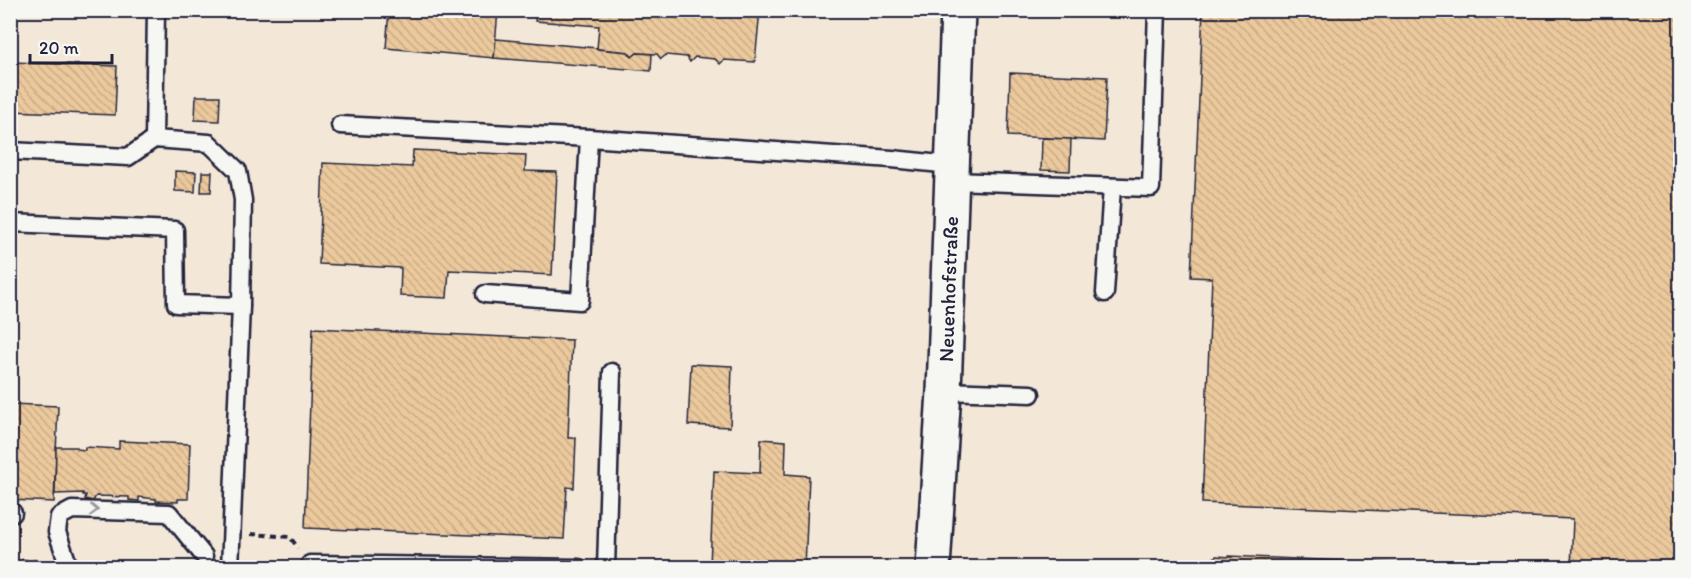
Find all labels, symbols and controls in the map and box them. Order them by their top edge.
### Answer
scale bar [30,27,112,65]
text: 20 m [39,37,79,59]
street label: Neuenhofstraße [933,216,963,362]
one-way arrow [90,504,99,517]

